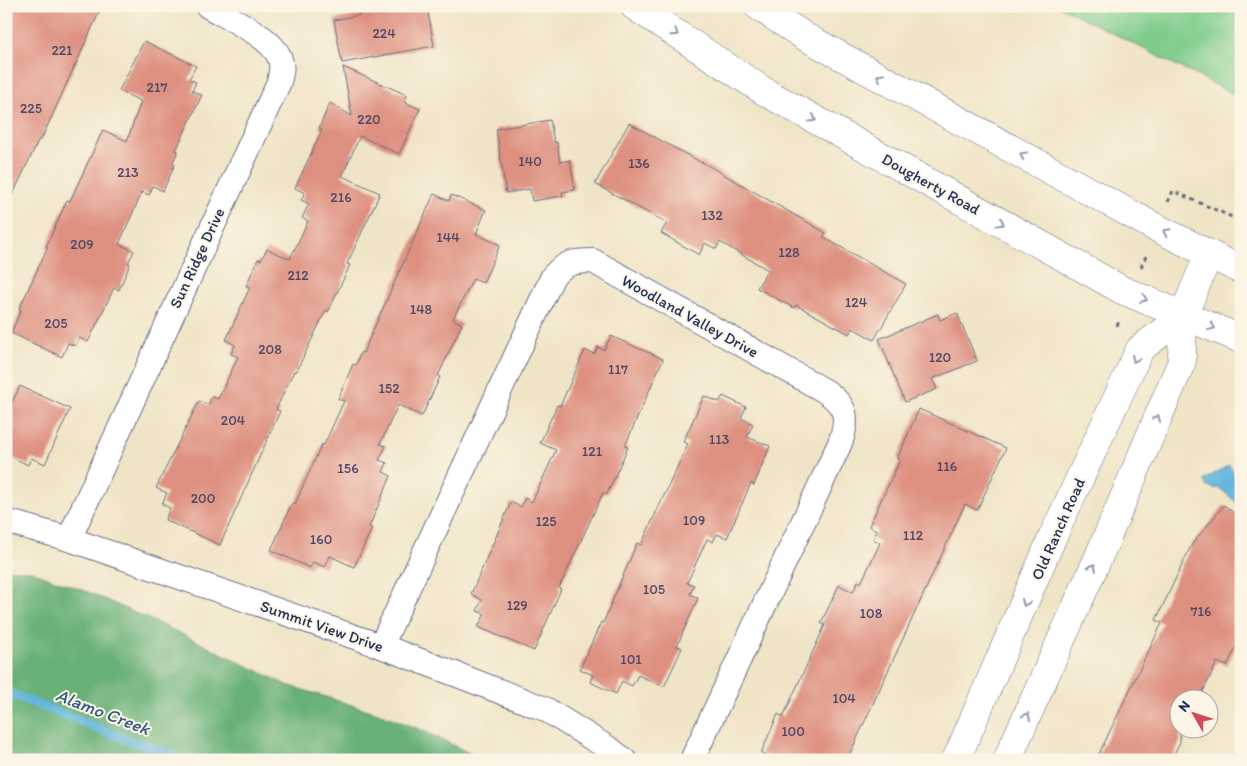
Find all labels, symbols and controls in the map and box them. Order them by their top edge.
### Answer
house number: 224 [372,25,396,42]
one-way arrow [669,27,679,36]
house number: 221 [51,42,73,59]
one-way arrow [876,73,885,83]
house number: 217 [147,79,167,96]
house number: 225 [20,100,42,117]
house number: 220 [357,111,381,128]
one-way arrow [808,112,817,122]
street label: Dougherty Road [879,149,984,219]
one-way arrow [1019,151,1028,161]
house number: 140 [518,153,542,170]
house number: 136 [628,155,650,172]
house number: 213 [117,164,139,181]
house number: 216 [330,189,352,206]
street label: Sun Ridge Drive [165,205,229,311]
house number: 132 [701,207,723,224]
one-way arrow [996,217,1005,227]
one-way arrow [1162,228,1171,238]
house number: 144 [436,229,460,246]
house number: 209 [70,236,94,253]
house number: 128 [778,244,800,261]
house number: 212 [287,267,309,284]
street label: Woodland Valley Drive [618,271,762,361]
one-way arrow [1139,293,1148,304]
house number: 124 [845,294,868,311]
house number: 148 [410,301,433,318]
house number: 205 [44,315,68,332]
one-way arrow [1207,321,1216,332]
house number: 208 [258,341,282,358]
house number: 120 [929,349,951,366]
one-way arrow [1130,354,1141,363]
house number: 117 [608,361,628,378]
house number: 152 [378,380,400,397]
house number: 204 [221,412,246,429]
one-way arrow [1151,414,1162,423]
house number: 113 [709,431,730,448]
house number: 121 [582,443,603,460]
house number: 116 [937,458,957,475]
house number: 156 [337,460,359,477]
street label: Old Ranch Road [1027,475,1089,583]
house number: 200 [191,490,215,507]
house number: 109 [683,512,705,529]
house number: 125 [535,513,557,530]
house number: 112 [903,527,924,544]
house number: 160 [310,531,332,548]
one-way arrow [1087,563,1098,572]
house number: 105 [643,581,665,598]
street label: Summit View Drive [258,596,386,656]
house number: 129 [506,597,528,614]
one-way arrow [1020,598,1031,607]
house number: 716 [1191,603,1211,620]
house number: 108 [860,605,883,622]
house number: 101 [620,651,642,668]
water label: Alamo Creek [53,684,155,741]
north arrow [1170,688,1220,738]
house number: 104 [832,690,856,707]
text: N [1175,697,1194,715]
one-way arrow [1021,712,1032,721]
house number: 100 [781,723,805,740]

